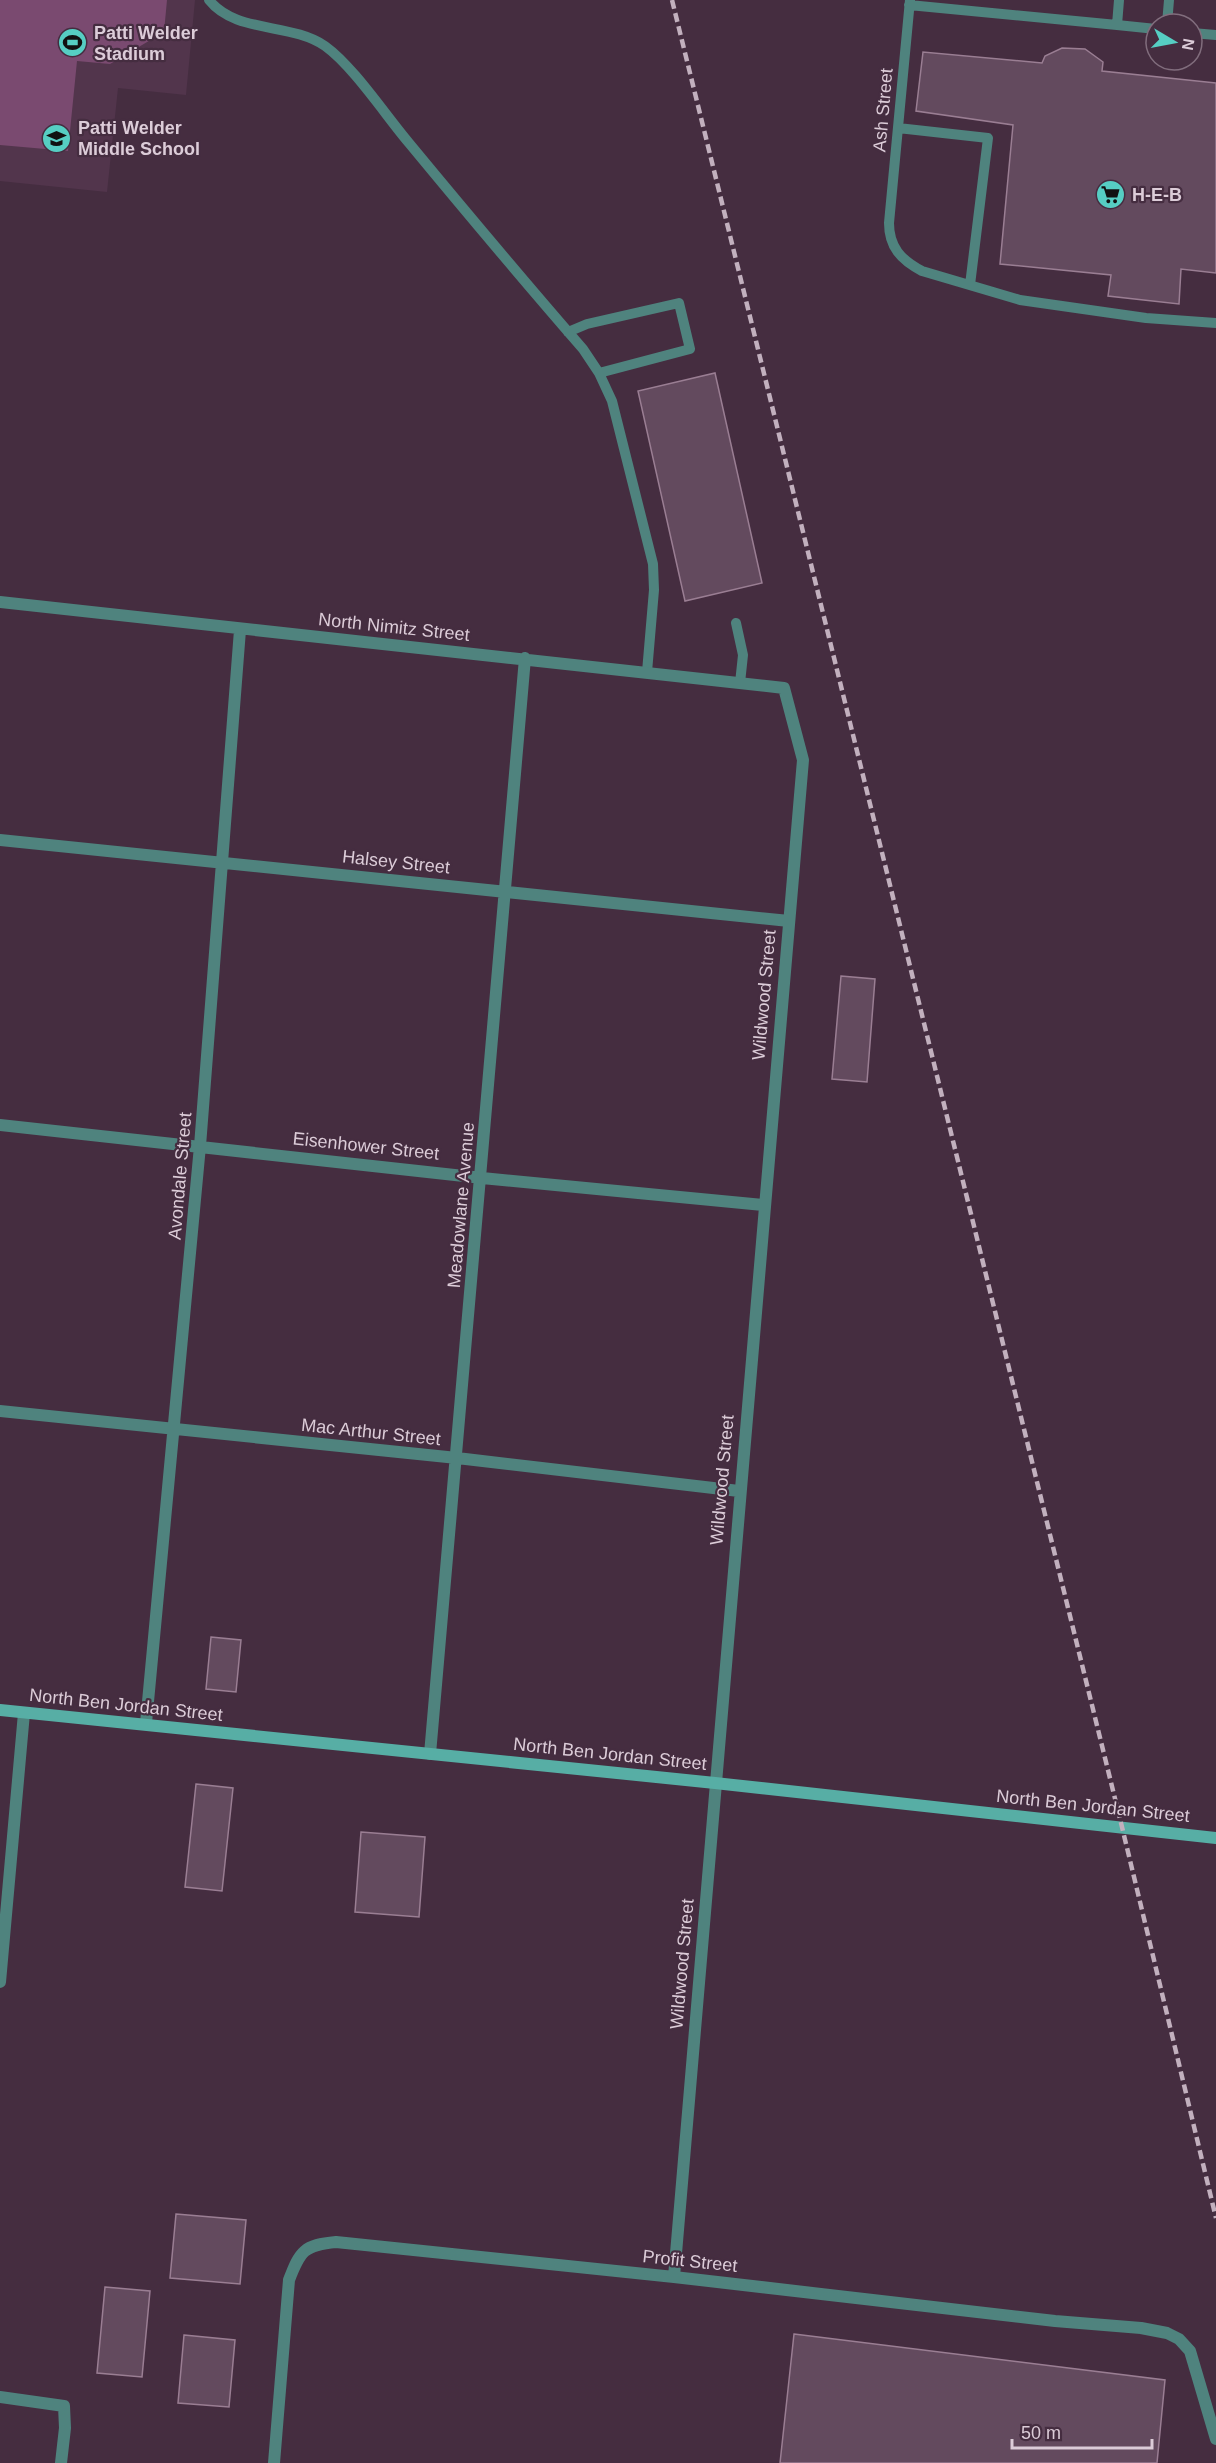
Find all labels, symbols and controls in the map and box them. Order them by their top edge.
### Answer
north arrow [1144,12,1204,72]
place label: Patti Welder Stadium [94,23,198,64]
sports icon: Patti Welder Stadium [57,27,89,59]
text: N [1179,37,1198,52]
street label: Ash Street [869,67,897,153]
place label: Patti Welder Middle School [78,118,200,159]
school or university icon: Patti Welder Middle School [41,122,73,154]
supermarket icon: H-E-B [1095,179,1127,211]
place label: H-E-B [1132,185,1182,205]
street label: North Nimitz Street [317,609,471,645]
street label: Halsey Street [341,846,451,878]
street label: Wildwood Street [748,929,780,1061]
street label: Avondale Street [164,1111,196,1241]
street label: Meadowlane Avenue [444,1121,478,1289]
street label: Eisenhower Street [292,1128,440,1164]
street label: Wildwood Street [706,1414,738,1546]
street label: Mac Arthur Street [300,1415,442,1449]
street label: North Ben Jordan Street [28,1685,224,1725]
street label: North Ben Jordan Street [512,1734,708,1774]
street label: North Ben Jordan Street [995,1786,1191,1826]
street label: Wildwood Street [666,1898,698,2030]
street label: Profit Street [642,2246,738,2276]
scale bar [1012,2412,1152,2450]
text: 50 m [1021,2423,1061,2443]

